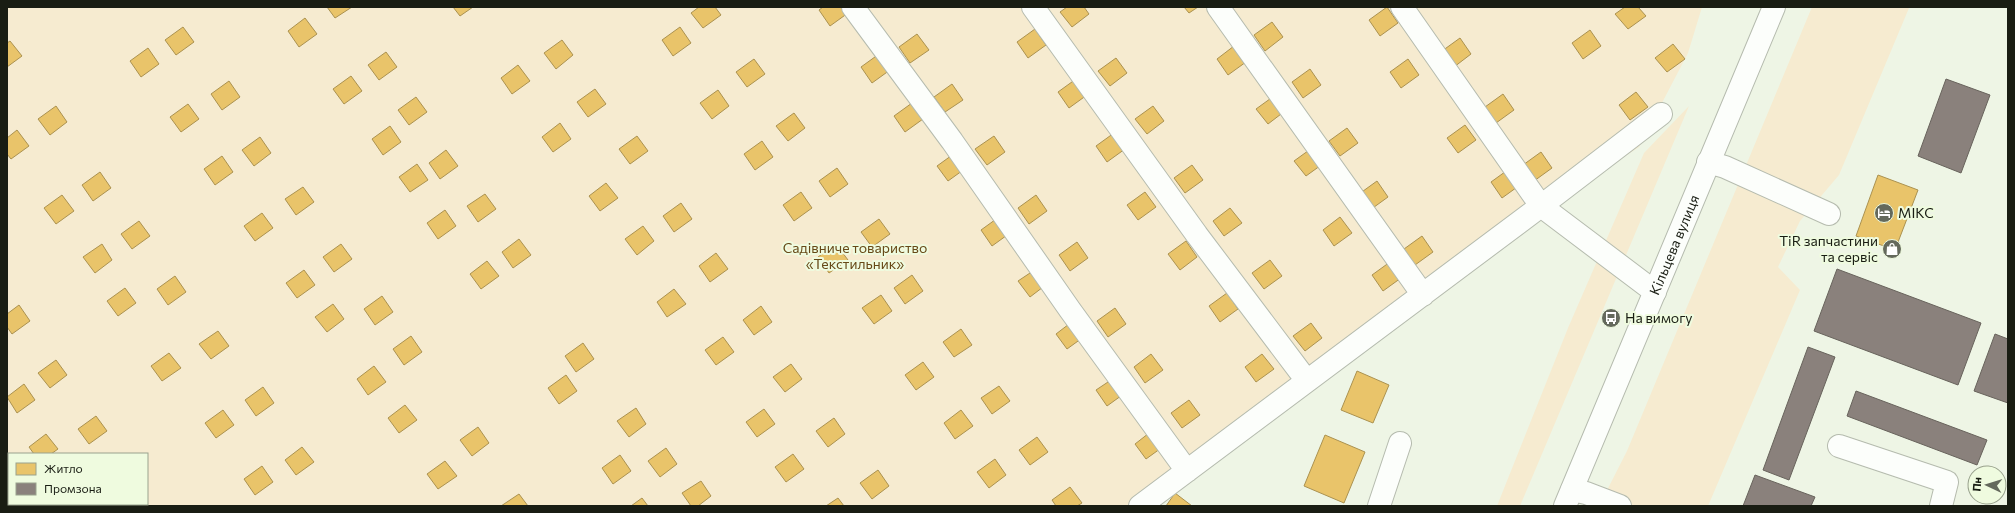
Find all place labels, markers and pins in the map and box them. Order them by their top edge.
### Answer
hotel icon: МІКС [1873,202,1895,224]
place label: МІКС [1898,204,1934,221]
place label: TiR запчастини та сервіс [1779,232,1878,265]
shop icon: TiR запчастини та сервіс [1881,238,1903,260]
bus stop icon: На вимогу [1600,307,1622,329]
place label: На вимогу [1625,309,1693,326]

